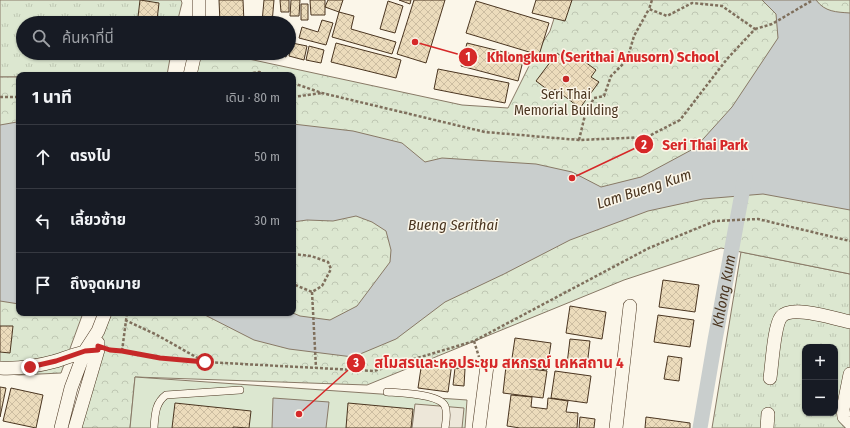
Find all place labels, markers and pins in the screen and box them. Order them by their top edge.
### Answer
callout: Khlongkum (Serithai Anusorn) School [458,43,727,70]
marker: Seri Thai Memorial Building [561,74,571,84]
place label: Seri Thai Memorial Building [514,86,619,119]
callout: Seri Thai Park [634,131,756,158]
callout: สโมสรและหอประชุม สหกรณ์ เคหสถาน 4 [346,350,631,377]

